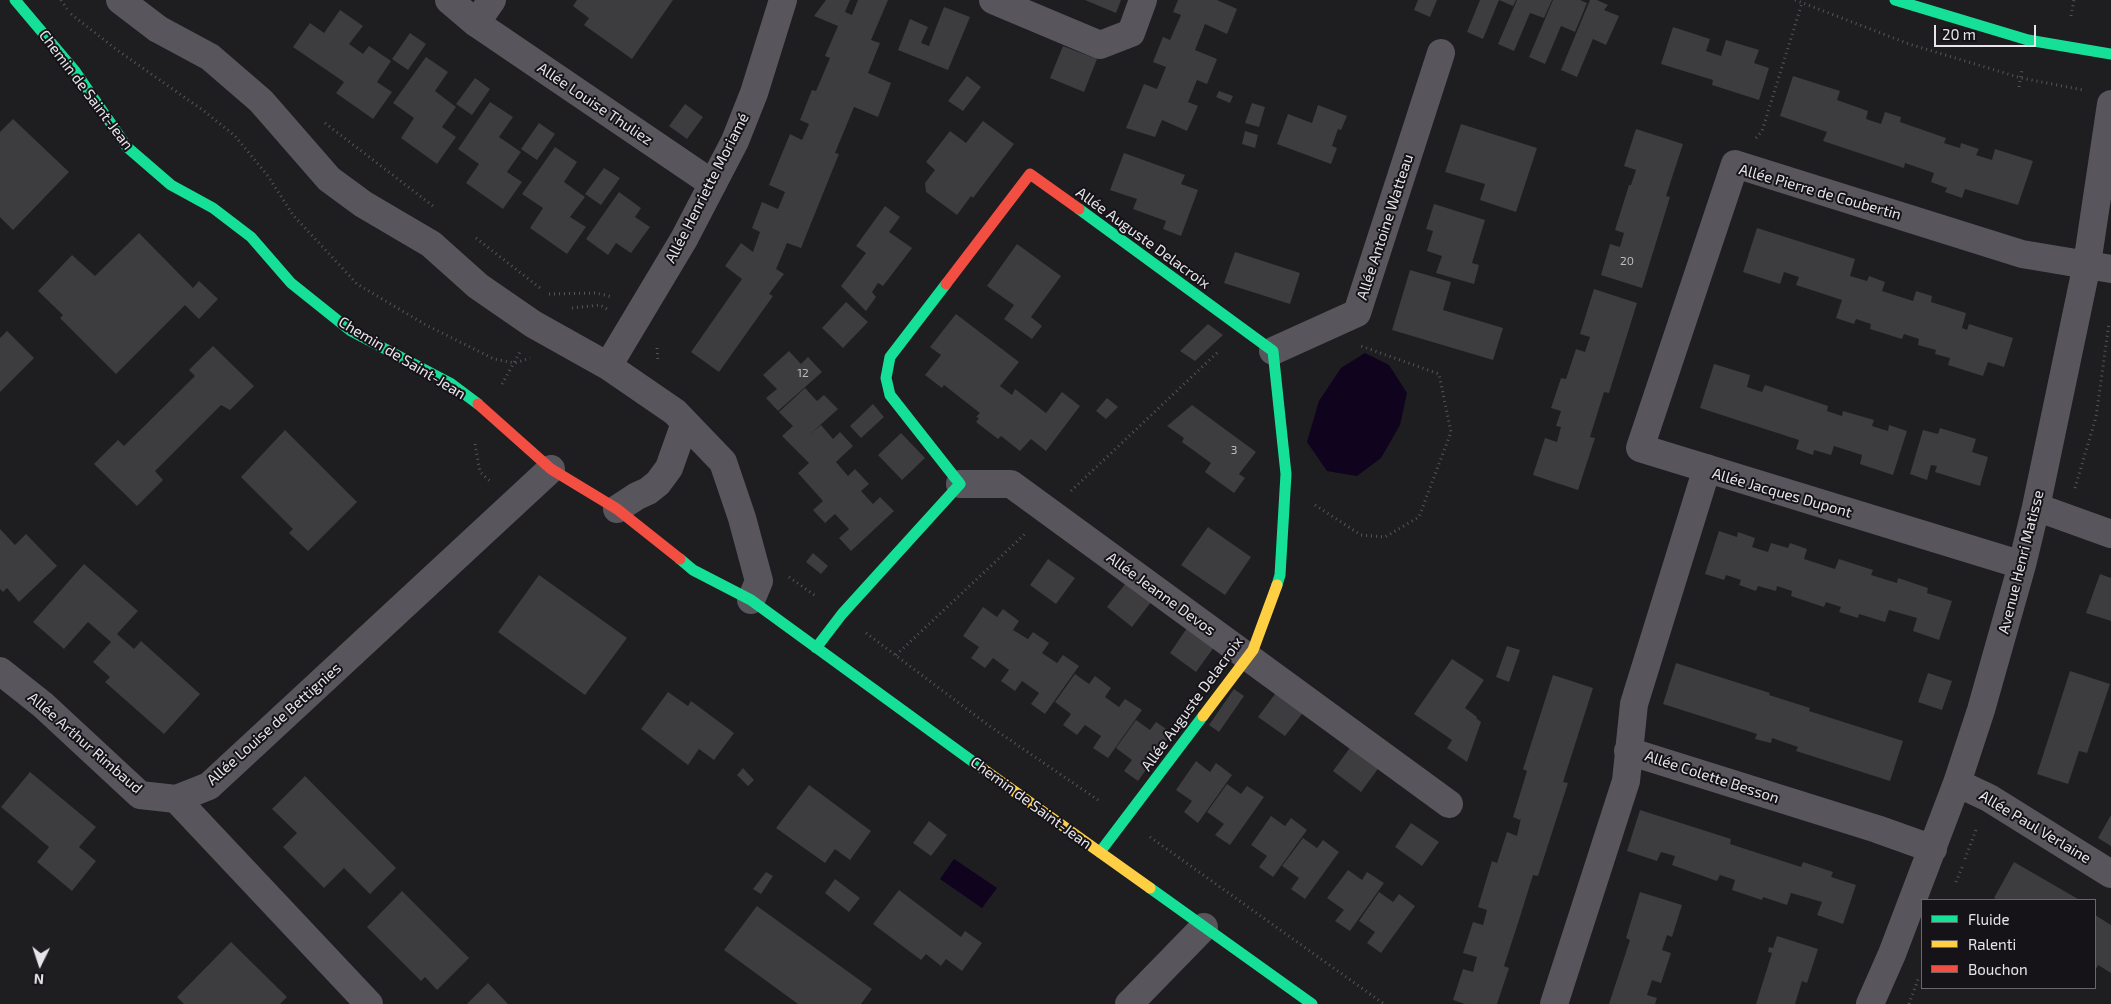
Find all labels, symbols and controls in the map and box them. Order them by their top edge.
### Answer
scale bar [1936,15,2038,47]
text: 20 m [1942,25,1976,43]
street label: Chemin de Saint-Jean [35,27,137,153]
street label: Allée Louise Thuliez [534,59,656,149]
street label: Allée Henriette Moriamé [661,110,753,266]
street label: Allée Antoine Watteau [1353,152,1417,302]
street label: Allée Pierre de Coubertin [1737,160,1903,224]
street label: Allée Auguste Delacroix [1072,183,1214,293]
house number: 20 [1620,254,1634,268]
street label: Chemin de Saint-Jean [335,313,469,403]
house number: 12 [797,366,809,380]
house number: 3 [1231,443,1237,457]
street label: Allée Jacques Dupont [1710,464,1854,522]
street label: Avenue Henri Matisse [1994,488,2048,636]
street label: Allée Jeanne Devos [1103,549,1219,639]
street label: Allée Auguste Delacroix [1137,633,1247,775]
street label: Allée Louise de Bettignies [203,659,345,789]
street label: Allée Arthur Rimbaud [24,688,146,798]
street label: Allée Colette Besson [1643,747,1781,807]
street label: Chemin de Saint-Jean [967,753,1095,853]
street label: Allée Paul Verlaine [1976,787,2094,867]
legend [1921,899,2096,989]
text: Fluide [1968,910,2009,928]
text: Ralenti [1968,935,2016,953]
north arrow [15,939,65,989]
text: Bouchon [1968,960,2028,978]
text: N [33,971,45,988]

